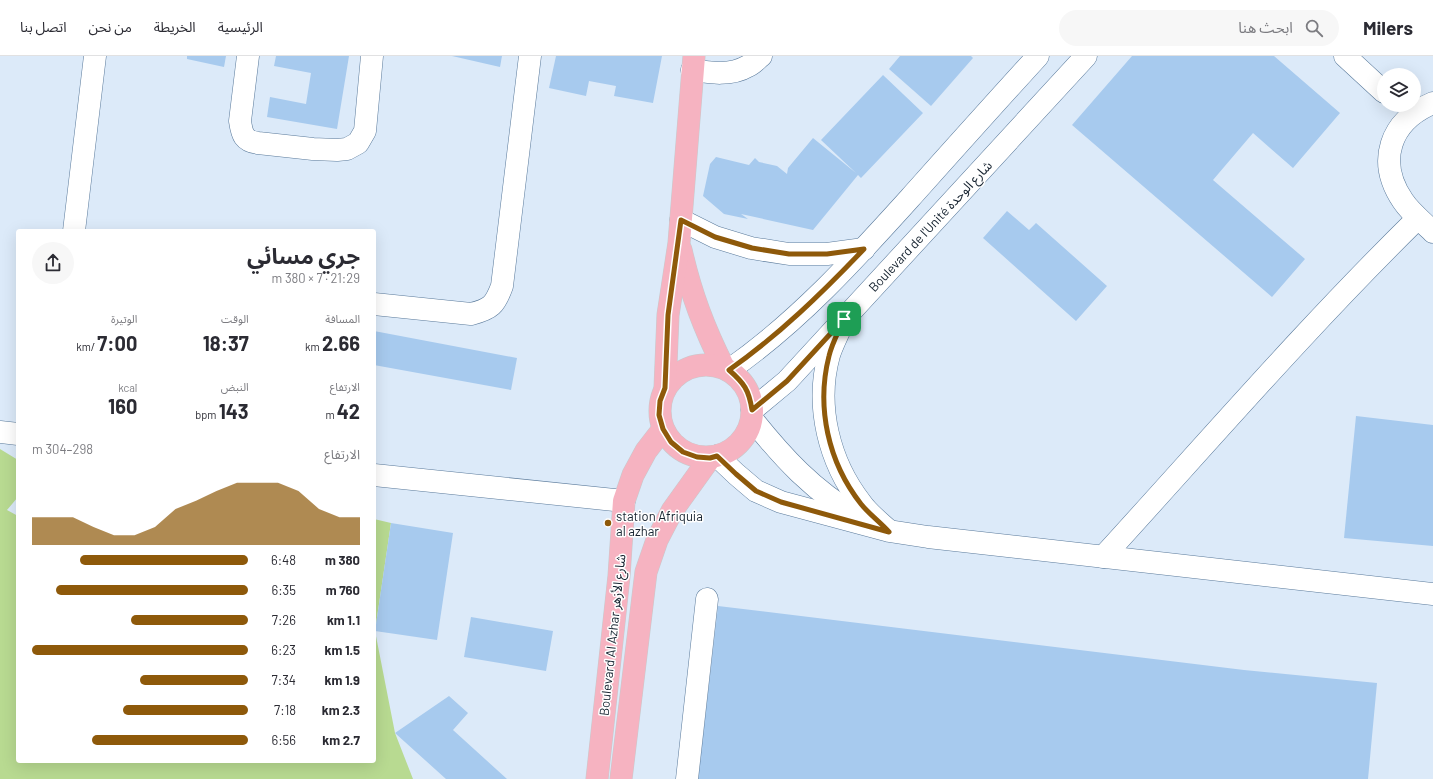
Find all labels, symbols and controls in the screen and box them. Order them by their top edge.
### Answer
search box [1059,10,1339,46]
text: Milers [1363,16,1413,39]
icon: search [1303,17,1325,39]
text: اتصل بنا [20,18,66,35]
text: من نحن [88,18,132,35]
text: الخريطة [154,18,196,35]
text: الرئيسية [218,18,263,35]
text: ابحث هنا [1238,18,1293,36]
map controls [1377,68,1421,112]
button: layers [1377,68,1421,112]
street label: Boulevard de l'Unité شارع الوحدة [865,157,997,297]
button: share [32,242,74,284]
text: جري مسائي [247,242,360,268]
text: 21:29 · 7 × 380 m [272,270,360,286]
pin [827,302,861,336]
icon: arrive [833,308,855,330]
text: الوتيرة [111,312,137,325]
text: الوقت [221,312,249,325]
text: المسافة [325,312,360,325]
text: 7:00 [97,331,137,355]
text: 18:37 [203,331,249,355]
text: 2.66 [322,331,360,355]
text: /km [76,340,97,353]
text: km [305,340,322,353]
text: النبض [221,380,249,393]
text: الارتفاع [330,380,360,393]
text: kcal [118,381,137,394]
text: 160 [108,394,137,418]
text: 143 [219,399,249,423]
text: 42 [337,399,360,423]
text: bpm [195,408,219,421]
text: m [325,408,337,421]
text: 298–304 m [32,441,93,457]
text: الارتفاع [324,446,360,462]
place label: station Afriquia al azhar [616,508,703,539]
marker: station Afriquia al azhar [603,518,613,528]
text: 6:48 [271,552,296,568]
text: 380 m [325,552,360,568]
street label: Boulevard Al Azhar شارع الأزهر [596,553,631,717]
text: 6:35 [272,582,296,598]
text: 760 m [326,582,360,598]
text: 7:26 [272,612,296,628]
text: 1.1 km [327,612,360,628]
text: 6:23 [271,642,296,658]
text: 1.5 km [324,642,360,658]
text: 7:34 [272,672,296,688]
text: 1.9 km [325,672,360,688]
text: 7:18 [274,702,296,718]
text: 2.3 km [322,702,360,718]
text: 6:56 [272,732,296,748]
text: 2.7 km [322,732,360,748]

